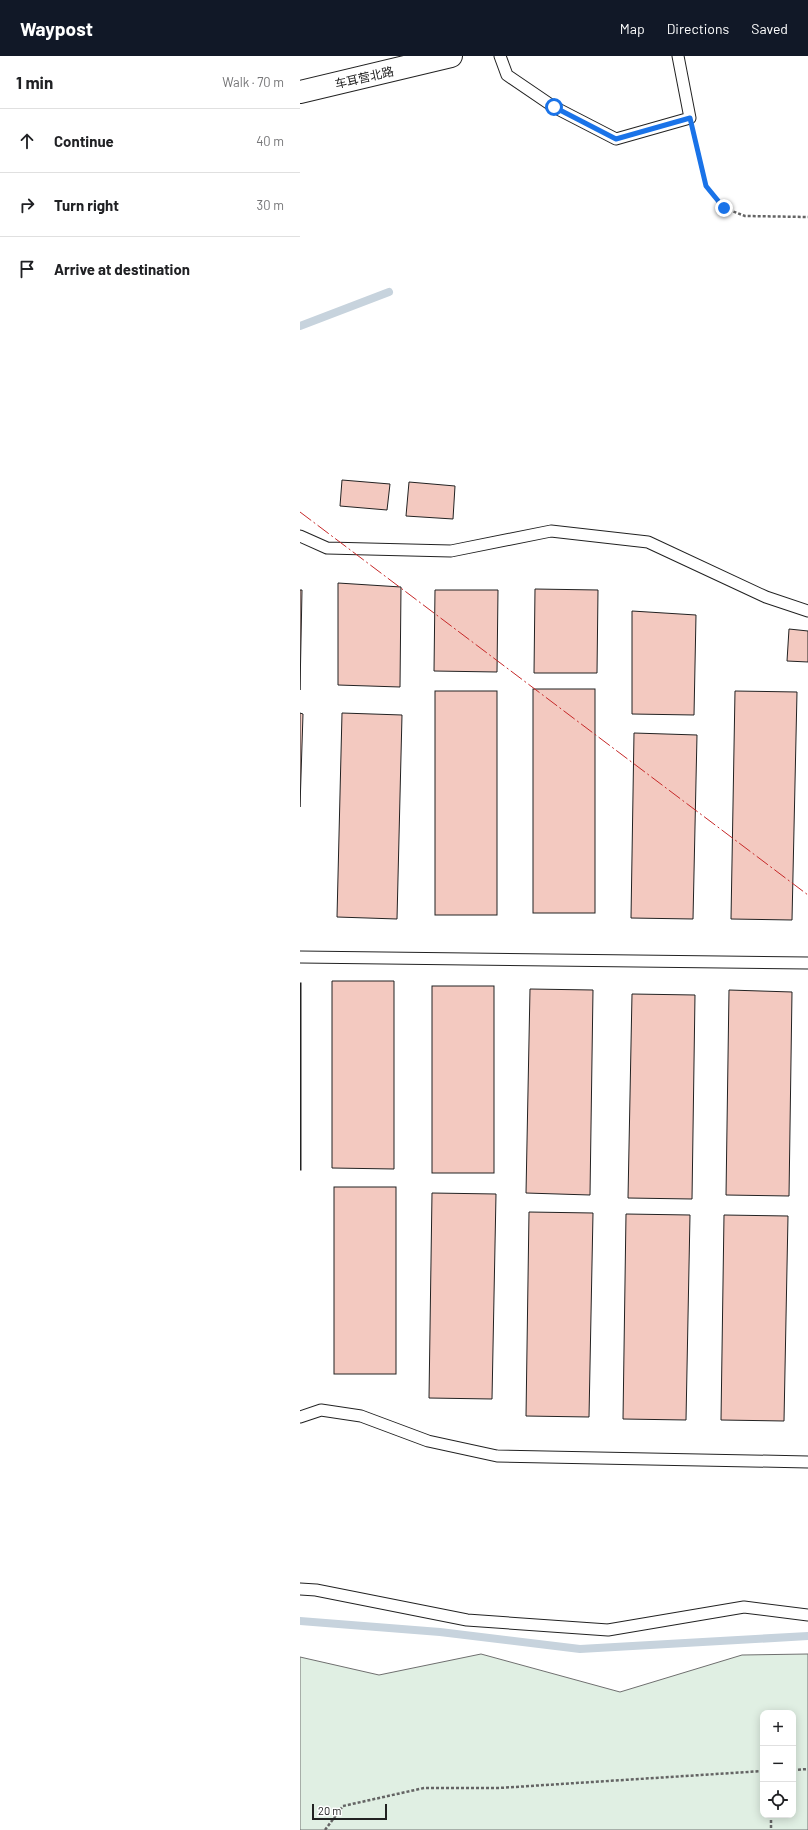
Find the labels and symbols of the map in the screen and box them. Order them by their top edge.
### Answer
street label: 车耳营北路 [333,63,395,91]
route start [545,98,563,116]
route end [715,199,733,217]
scale bar [312,1802,387,1821]

